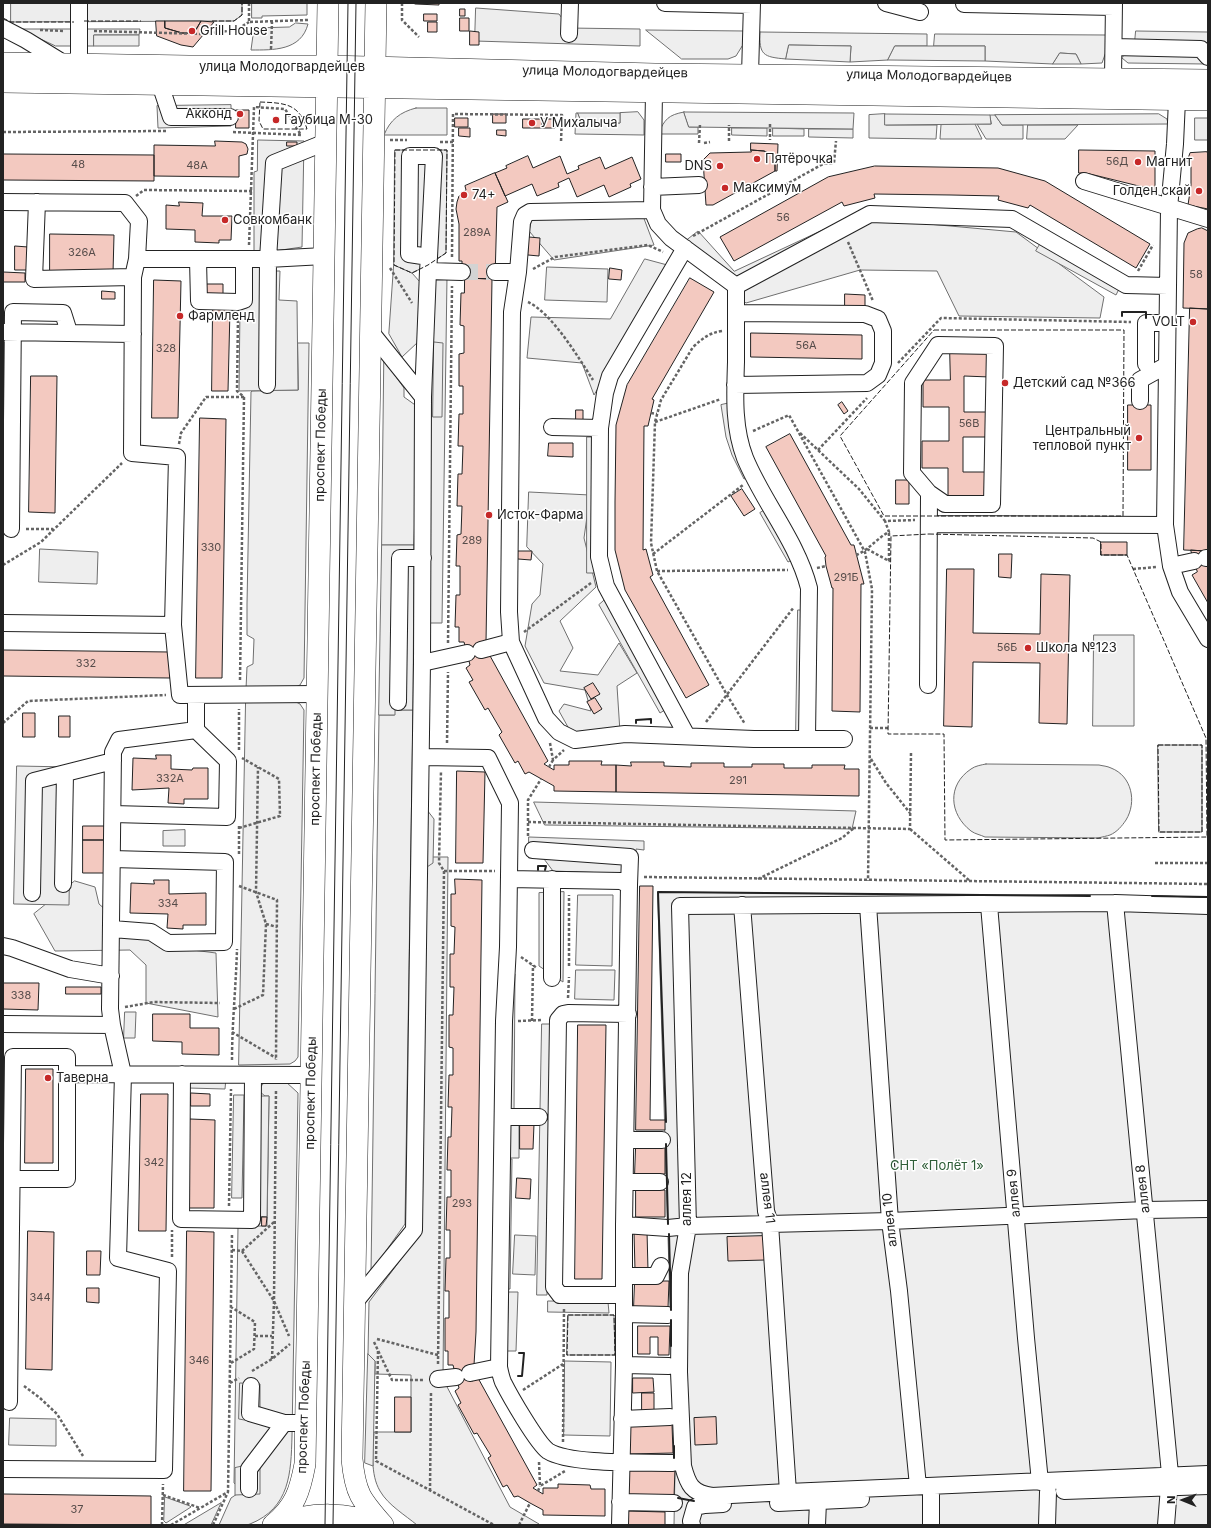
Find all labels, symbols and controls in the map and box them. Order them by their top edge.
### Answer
place label: Grill House [200,23,267,39]
marker: Grill House [187,26,197,36]
street label: улица Молодогвардейцев [199,59,365,75]
street label: улица Молодогвардейцев [522,63,688,81]
street label: улица Молодогвардейцев [846,67,1012,85]
place label: Акконд [186,106,232,122]
marker: Акконд [235,109,245,119]
place label: Гаубица М-30 [284,112,373,128]
marker: Гаубица М-30 [271,115,281,125]
place label: У Михалыча [540,115,618,131]
marker: У Михалыча [527,118,537,128]
place label: Пятёрочка [765,151,833,167]
marker: Пятёрочка [752,154,762,164]
place label: Магнит [1146,154,1192,170]
house number: 56Д [1106,155,1128,169]
marker: Магнит [1133,157,1143,167]
house number: 48 [71,158,85,172]
place label: DNS [684,158,712,174]
house number: 48А [186,159,208,173]
marker: DNS [715,161,725,171]
place label: Максимум [733,180,801,196]
marker: Максимум [720,183,730,193]
place label: Голден скай [1113,183,1191,199]
marker: Голден скай [1194,186,1204,196]
place label: 74+ [472,187,496,203]
marker: 74+ [459,190,469,200]
house number: 56 [776,211,790,225]
place label: Совкомбанк [233,212,312,228]
marker: Совкомбанк [220,215,230,225]
house number: 289А [463,226,491,240]
house number: 326А [68,246,96,260]
house number: 58 [1189,268,1203,282]
place label: Фармленд [188,308,255,324]
marker: Фармленд [175,311,185,321]
place label: VOLT [1152,314,1185,330]
marker: VOLT [1188,317,1198,327]
house number: 56А [795,339,817,353]
house number: 328 [156,342,176,356]
place label: Детский сад №366 [1013,375,1136,391]
marker: Детский сад №366 [1000,378,1010,388]
street label: проспект Победы [312,388,330,502]
house number: 56В [959,417,979,431]
place label: Центральный тепловой пункт [1033,423,1131,454]
marker: Центральный тепловой пункт [1134,433,1144,443]
place label: Исток-Фарма [497,507,584,523]
marker: Исток-Фарма [484,510,494,520]
house number: 289 [462,534,482,548]
house number: 330 [201,541,221,555]
house number: 291Б [833,571,859,585]
place label: Школа №123 [1036,640,1117,656]
house number: 56Б [997,641,1017,655]
marker: Школа №123 [1023,643,1033,653]
house number: 332 [76,657,96,671]
street label: проспект Победы [307,712,325,826]
house number: 332А [156,772,184,786]
house number: 291 [729,774,747,788]
house number: 334 [158,897,178,911]
house number: 338 [11,989,31,1003]
street label: проспект Победы [302,1036,320,1150]
place label: Таверна [56,1070,109,1086]
marker: Таверна [43,1073,53,1083]
house number: 342 [144,1156,164,1170]
park label: СНТ «Полёт 1» [890,1158,984,1174]
street label: аллея 8 [1133,1164,1153,1214]
street label: аллея 9 [1004,1168,1024,1218]
street label: аллея 12 [679,1172,695,1226]
street label: аллея 11 [756,1172,778,1224]
street label: аллея 10 [879,1192,901,1248]
house number: 293 [452,1197,472,1211]
house number: 344 [29,1291,51,1305]
house number: 346 [189,1354,209,1368]
street label: проспект Победы [294,1360,314,1474]
north arrow [1163,1480,1203,1520]
text: N [1164,1495,1178,1504]
house number: 37 [70,1503,84,1517]

